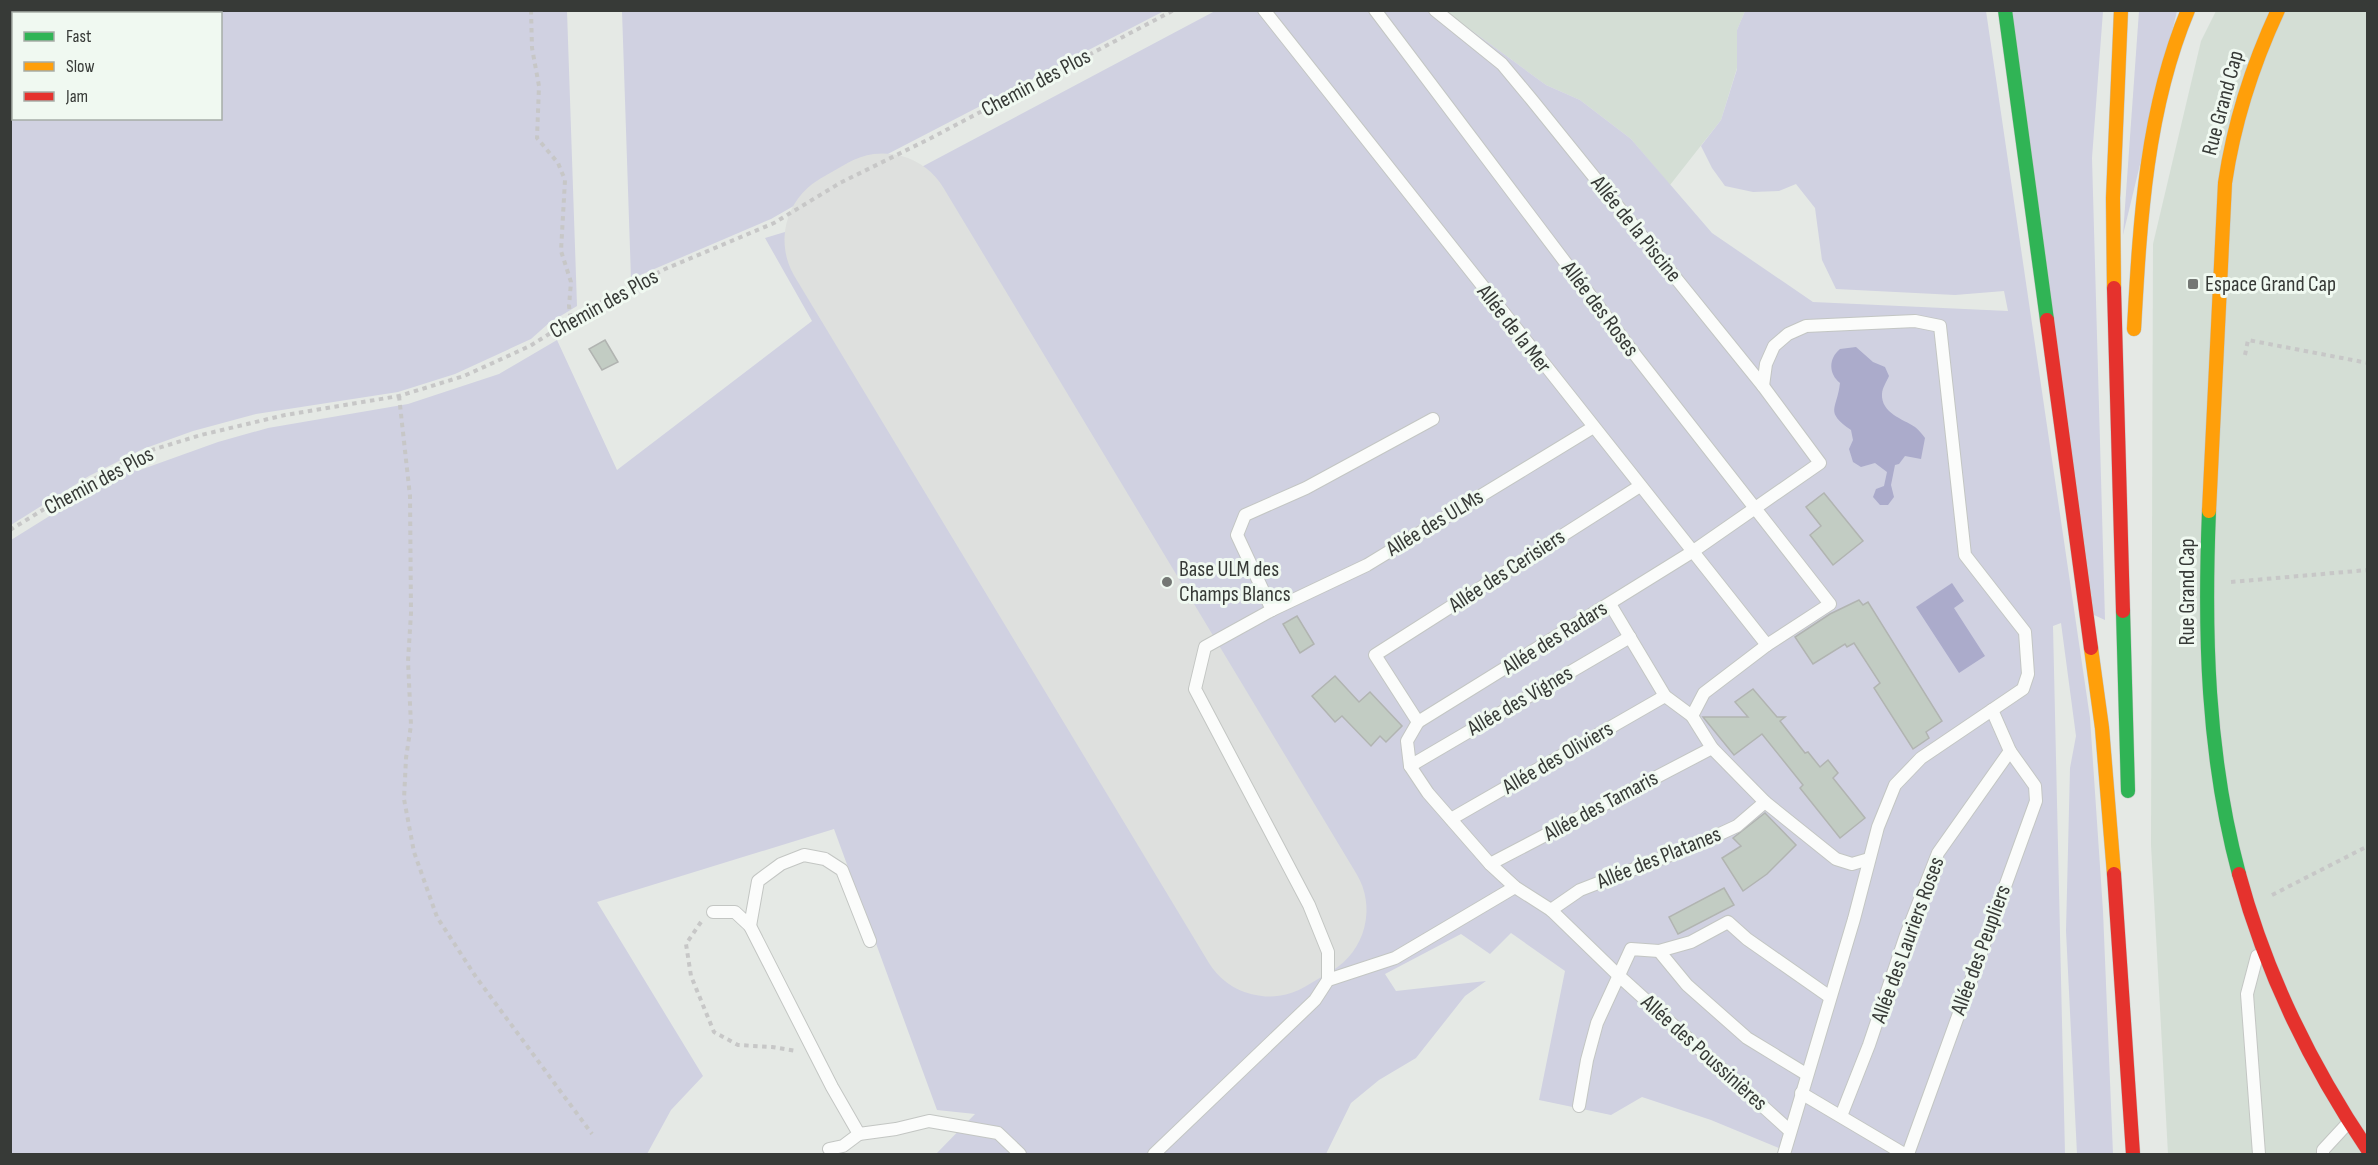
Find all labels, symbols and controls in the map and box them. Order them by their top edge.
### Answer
legend [12,12,222,120]
text: Fast [66,26,92,47]
street label: Chemin des Plos [977,43,1095,123]
street label: Rue Grand Cap [2196,48,2250,158]
text: Slow [66,56,95,77]
text: Jam [65,86,88,107]
street label: Allée de la Piscine [1584,170,1687,288]
street label: Allée des Roses [1555,255,1645,362]
street label: Chemin des Plos [545,263,663,345]
place label: Espace Grand Cap [2205,271,2336,298]
marker: Espace Grand Cap [2186,277,2200,291]
street label: Allée de la Mer [1470,279,1557,379]
street label: Chemin des Plos [40,441,158,521]
street label: Allée des ULMs [1381,483,1489,563]
street label: Allée des Cerisiers [1443,523,1570,619]
street label: Rue Grand Cap [2174,538,2201,646]
place label: Base ULM des Champs Blancs [1179,556,1291,608]
marker: Base ULM des Champs Blancs [1160,575,1174,589]
street label: Allée des Radars [1497,595,1612,681]
street label: Allée des Vignes [1462,660,1578,743]
street label: Allée des Oliviers [1497,715,1618,801]
street label: Allée des Tamaris [1538,765,1663,848]
street label: Allée des Platanes [1592,821,1725,896]
street label: Allée des Lauriers Roses [1865,853,1951,1028]
street label: Allée des Peupliers [1945,881,2017,1020]
street label: Allée des Poussinières [1634,988,1773,1117]

